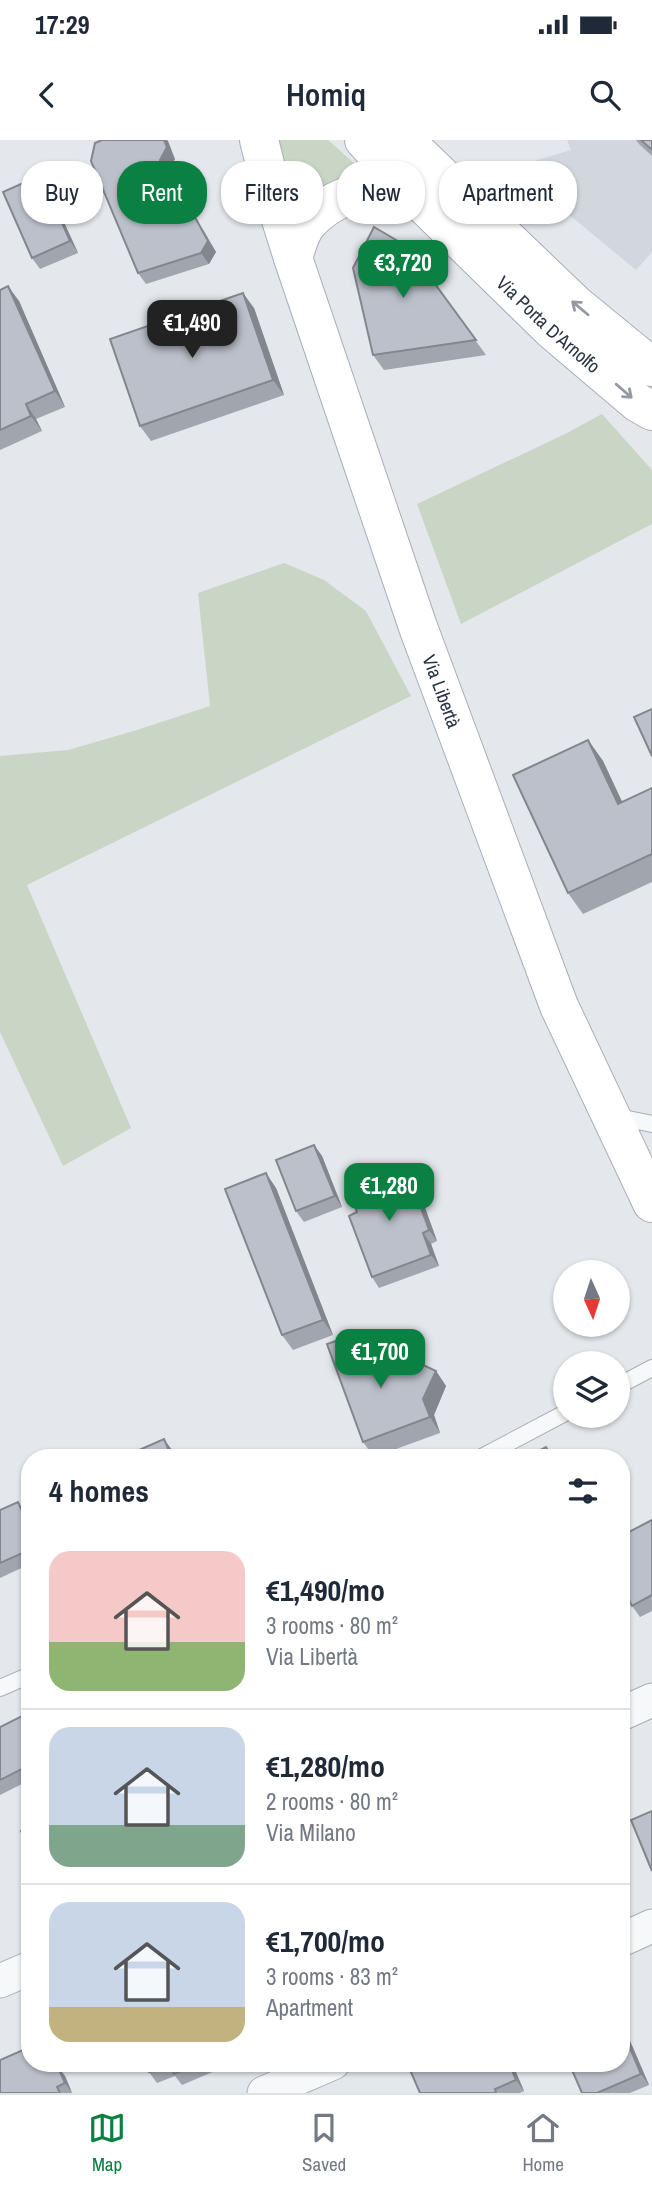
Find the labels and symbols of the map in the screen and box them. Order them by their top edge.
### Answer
pin: €3,720 [346,240,460,300]
street label: Via Porta D'Arnolfo [491,270,606,379]
pin: €1,490 [135,300,249,360]
one-way arrow [572,300,590,316]
one-way arrow [615,383,633,399]
street label: Via Libertà [416,651,467,732]
pin: €1,280 [332,1164,446,1223]
north arrow [553,1260,630,1337]
pin: €1,700 [323,1330,437,1389]

